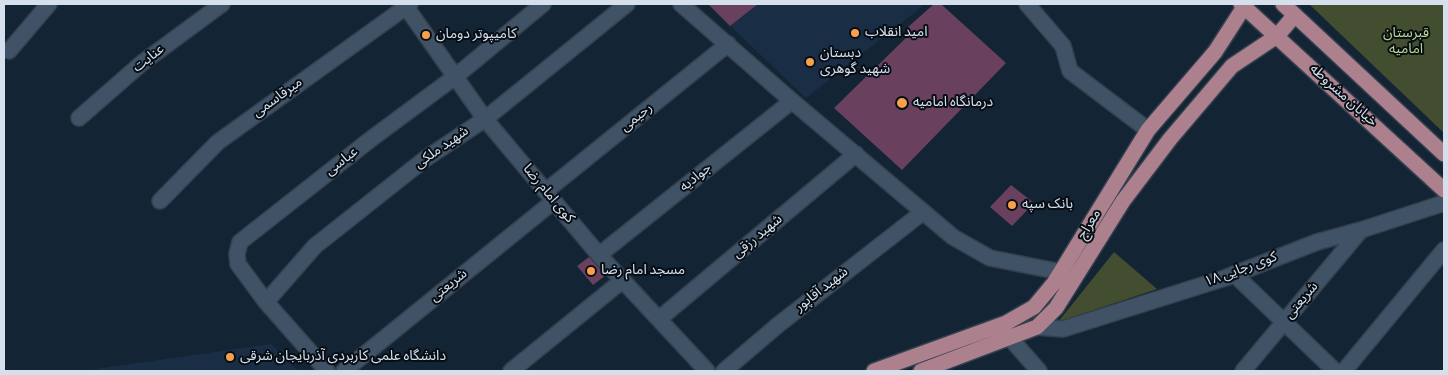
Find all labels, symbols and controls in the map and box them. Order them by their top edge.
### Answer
place label: امید انقلاب [865,25,927,41]
park label: قبرستان امامیه [1383,26,1429,58]
place label: کامیپوتر دومان [436,27,517,43]
marker: امید انقلاب [849,27,861,39]
marker: کامیپوتر دومان [420,29,432,41]
street label: عنایت [130,41,168,77]
place label: دبستان شهید گوهری [820,46,890,78]
marker: دبستان شهید گوهری [804,56,816,68]
street label: خیابان مشروطه [1306,61,1380,131]
street label: میرقاسمی [250,74,306,122]
place label: درمانگاه امامیه [913,95,993,111]
marker: درمانگاه امامیه [895,96,909,110]
street label: رحیمی [618,100,656,136]
street label: شهید ملکی [412,123,472,173]
street label: عباسی [322,144,362,180]
street label: جوادیه [677,160,715,196]
street label: کوی امام رضا [519,161,577,227]
place label: بانک سپه [1022,197,1073,213]
marker: بانک سپه [1006,199,1018,211]
street label: معراج [1075,207,1105,243]
street label: شهید رزقی [730,211,786,263]
street label: کوی رجایی ۱۸ [1202,249,1280,291]
place label: مسجد امام رضا [601,263,685,279]
street label: شهید آقاپور [792,264,852,316]
marker: مسجد امام رضا [585,265,597,277]
street label: شریعتی [427,266,471,306]
street label: شریعتی [1282,279,1322,323]
place label: دانشگاه علمی کاربردی آذربایجان شرقی [240,349,446,365]
marker: دانشگاه علمی کاربردی آذربایجان شرقی [224,351,236,363]

